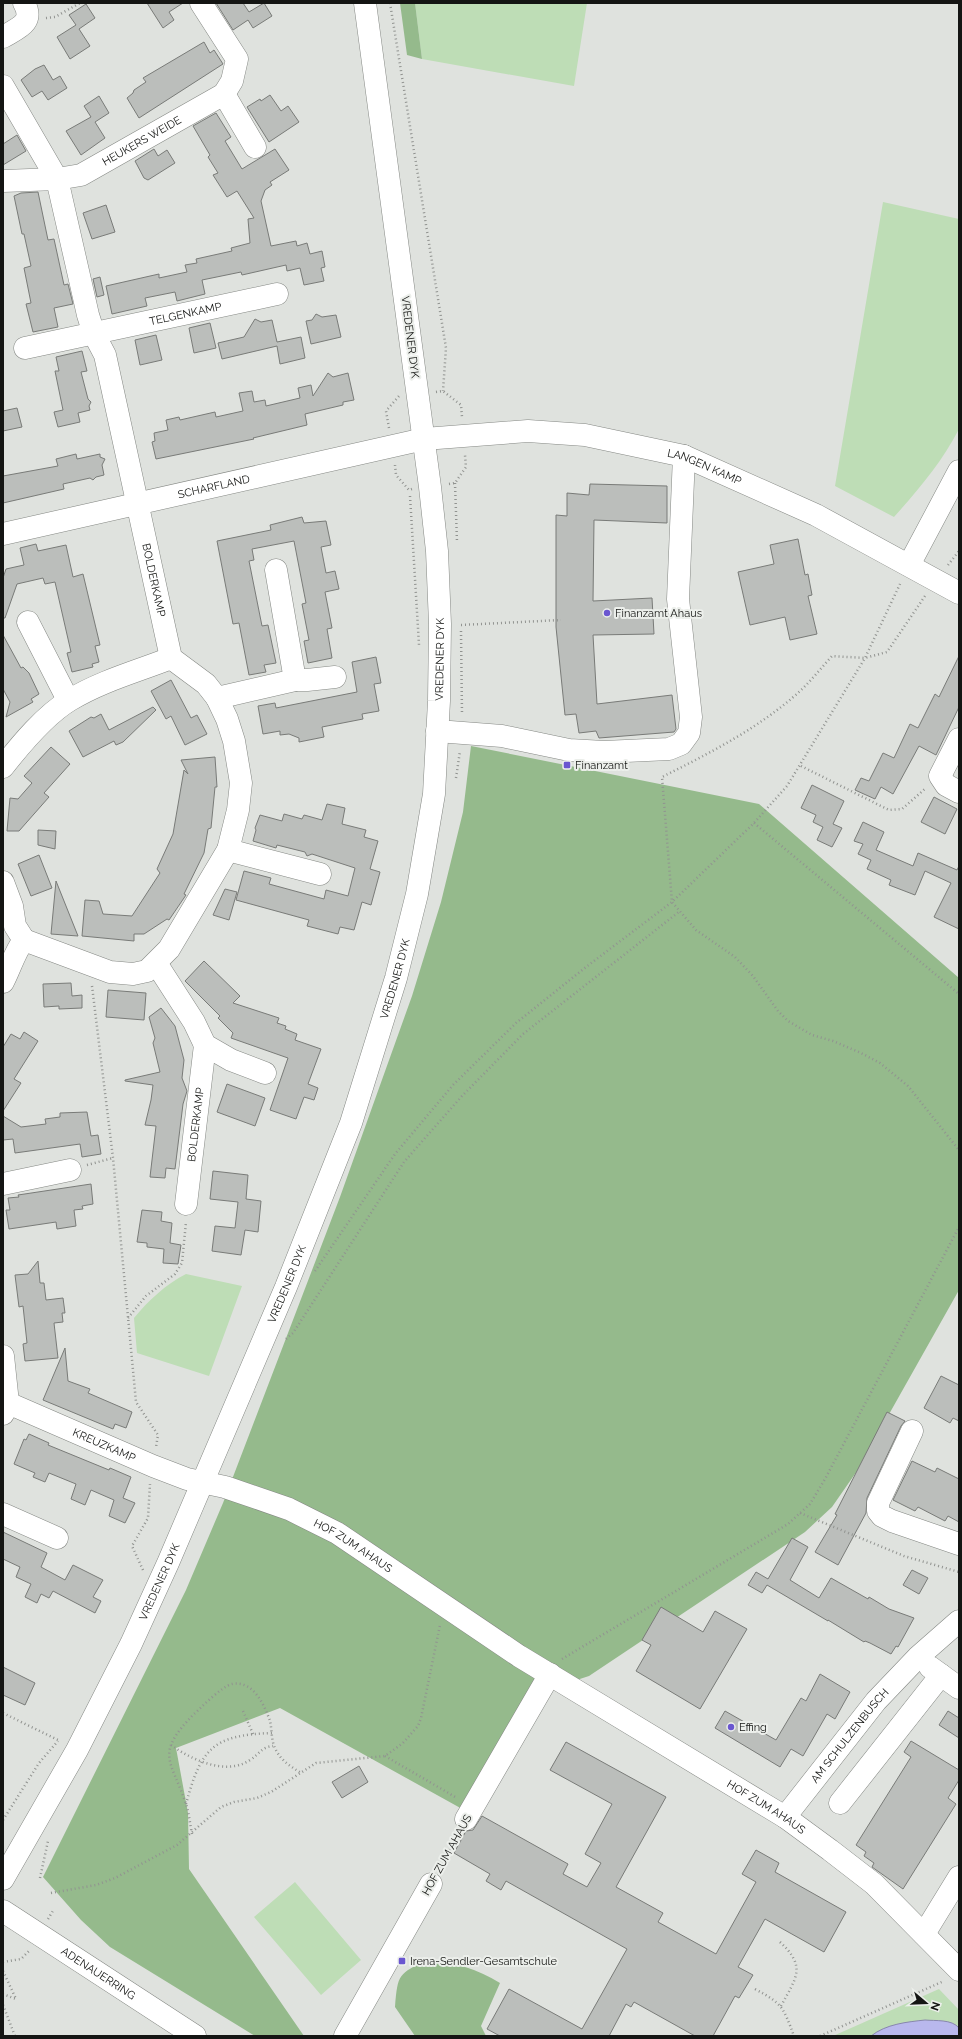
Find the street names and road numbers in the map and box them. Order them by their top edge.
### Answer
street label: HEUKERS WEIDE [100,113,184,168]
street label: VREDENER DYK [399,295,422,380]
street label: TELGENKAMP [148,300,223,328]
street label: LANGEN KAMP [666,446,744,487]
street label: SCHARFLAND [176,472,251,501]
street label: BOLDERKAMP [140,542,168,618]
street label: VREDENER DYK [433,617,447,701]
street label: VREDENER DYK [377,936,412,1021]
street label: BOLDERKAMP [185,1087,206,1162]
street label: VREDENER DYK [265,1242,309,1325]
street label: KREUZKAMP [71,1425,138,1464]
street label: HOF ZUM AHAUS [312,1516,395,1575]
street label: VREDENER DYK [136,1541,182,1622]
street label: AM SCHULZENBUSCH [808,1686,891,1785]
street label: HOF ZUM AHAUS [725,1777,808,1837]
street label: HOF ZUM AHAUS [419,1812,475,1898]
street label: ADENAUERRING [59,1944,138,2002]

